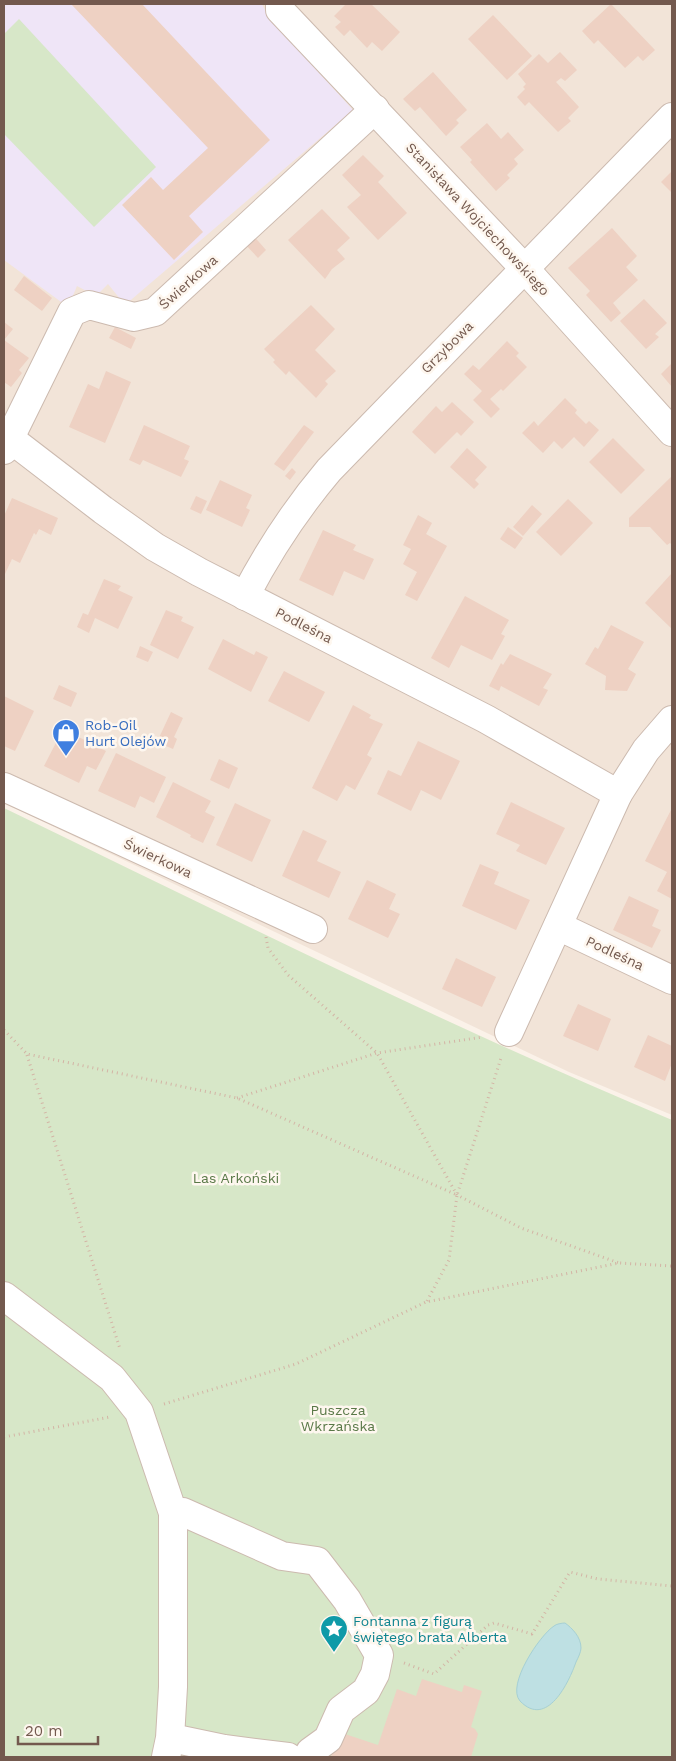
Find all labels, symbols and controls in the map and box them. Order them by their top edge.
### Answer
street label: Stanisława Wojciechowskiego [403,139,553,299]
street label: Świerkowa [155,251,221,313]
street label: Grzybowa [418,318,476,376]
street label: Podleśna [273,604,335,646]
place label: Rob-Oil Hurt Olejów [85,717,166,749]
shop icon: Rob-Oil Hurt Olejów [51,718,81,757]
street label: Świerkowa [121,835,195,881]
street label: Podleśna [584,933,647,973]
park label: Las Arkoński [193,1170,279,1186]
park label: Puszcza Wkrzańska [301,1402,375,1434]
place label: Fontanna z figurą świętego brata Alberta [353,1613,507,1645]
place icon: Fontanna z figurą świętego brata Alberta [319,1614,349,1653]
scale bar [18,1714,98,1746]
text: 20 m [25,1722,63,1740]

